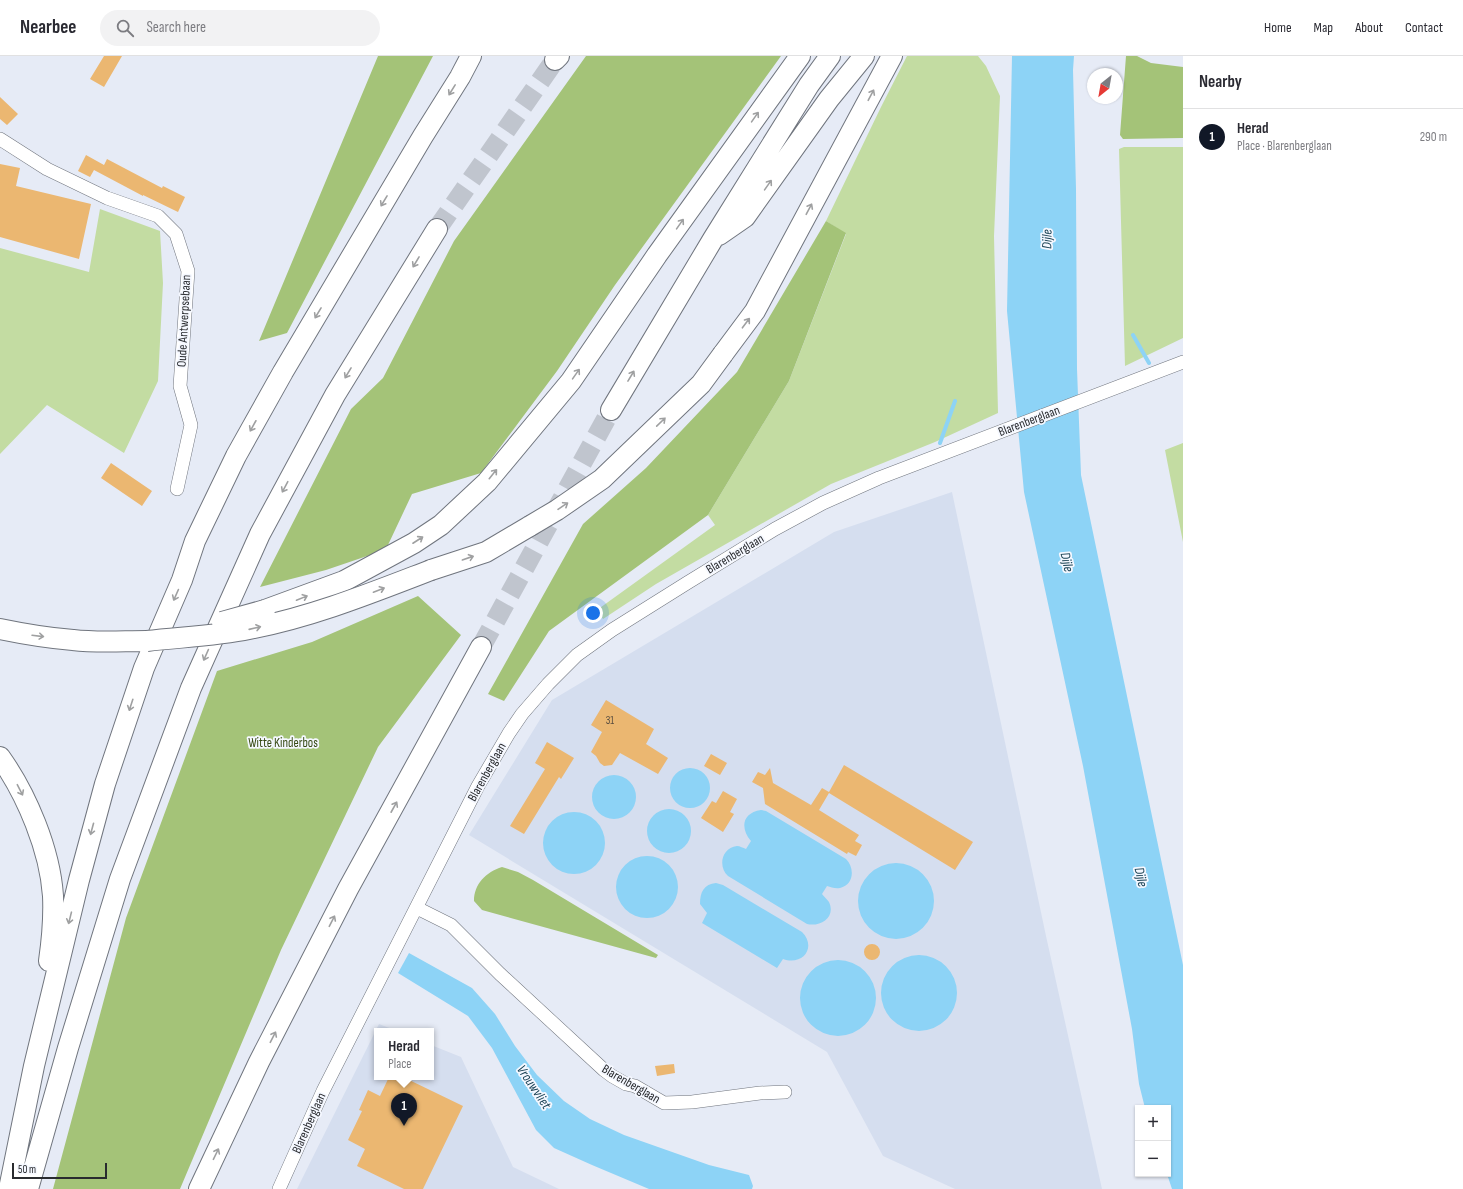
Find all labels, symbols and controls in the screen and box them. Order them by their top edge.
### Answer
search box [100,10,380,46]
text: Nearbee [20,16,76,39]
icon: search [114,17,136,39]
text: Search here [146,18,206,37]
text: Home [1264,19,1292,36]
text: Map [1314,19,1333,36]
text: About [1355,19,1383,36]
text: Contact [1405,19,1443,36]
north arrow [1087,68,1123,104]
text: Nearby [1199,72,1242,92]
one-way arrow [447,84,455,96]
one-way arrow [868,89,875,101]
one-way arrow [751,112,759,123]
text: Herad [1237,119,1269,138]
text: 1 [1209,129,1215,145]
text: 290 m [1420,129,1447,145]
text: Place · Blarenberglaan [1237,138,1332,154]
one-way arrow [764,180,772,191]
one-way arrow [380,195,388,207]
one-way arrow [806,204,814,216]
one-way arrow [676,218,684,229]
water label: Dijle [1038,228,1056,249]
one-way arrow [412,256,420,268]
street label: Oude Antwerpsebaan [174,274,194,368]
one-way arrow [314,307,322,319]
one-way arrow [742,317,750,328]
one-way arrow [344,367,352,379]
one-way arrow [572,368,580,379]
one-way arrow [627,371,635,382]
street label: Blarenberglaan [996,402,1062,440]
one-way arrow [656,417,666,427]
one-way arrow [249,420,257,432]
one-way arrow [489,469,498,480]
one-way arrow [281,481,289,493]
one-way arrow [557,502,568,510]
street label: Blarenberglaan [703,530,767,578]
one-way arrow [412,536,423,544]
water label: Dijle [1056,550,1078,574]
one-way arrow [461,554,474,561]
one-way arrow [373,586,385,594]
one-way arrow [172,588,179,600]
one-way arrow [295,593,307,601]
your location [583,603,603,623]
one-way arrow [248,624,261,631]
one-way arrow [31,632,44,640]
one-way arrow [202,649,209,661]
one-way arrow [127,698,135,710]
house number: 31 [606,714,614,727]
park label: Witte Kinderbos [248,735,318,751]
street label: Blarenberglaan [464,740,510,804]
one-way arrow [17,784,24,796]
one-way arrow [390,801,398,813]
one-way arrow [88,822,95,835]
water label: Dijle [1130,865,1152,889]
one-way arrow [66,911,73,924]
one-way arrow [329,915,336,927]
popup [374,1028,434,1080]
one-way arrow [269,1031,277,1043]
text: Herad [388,1037,420,1056]
text: Place [388,1056,412,1072]
street label: Blarenberglaan [599,1061,663,1107]
water label: Vrouwvliet [513,1062,555,1113]
street label: Blarenberglaan [289,1090,329,1156]
pin: 1 [391,1093,417,1126]
map controls [1135,1105,1171,1177]
button: + [1135,1105,1171,1141]
button: − [1135,1141,1171,1177]
one-way arrow [213,1148,220,1160]
scale bar [12,1161,107,1180]
text: 50 m [18,1163,36,1176]

